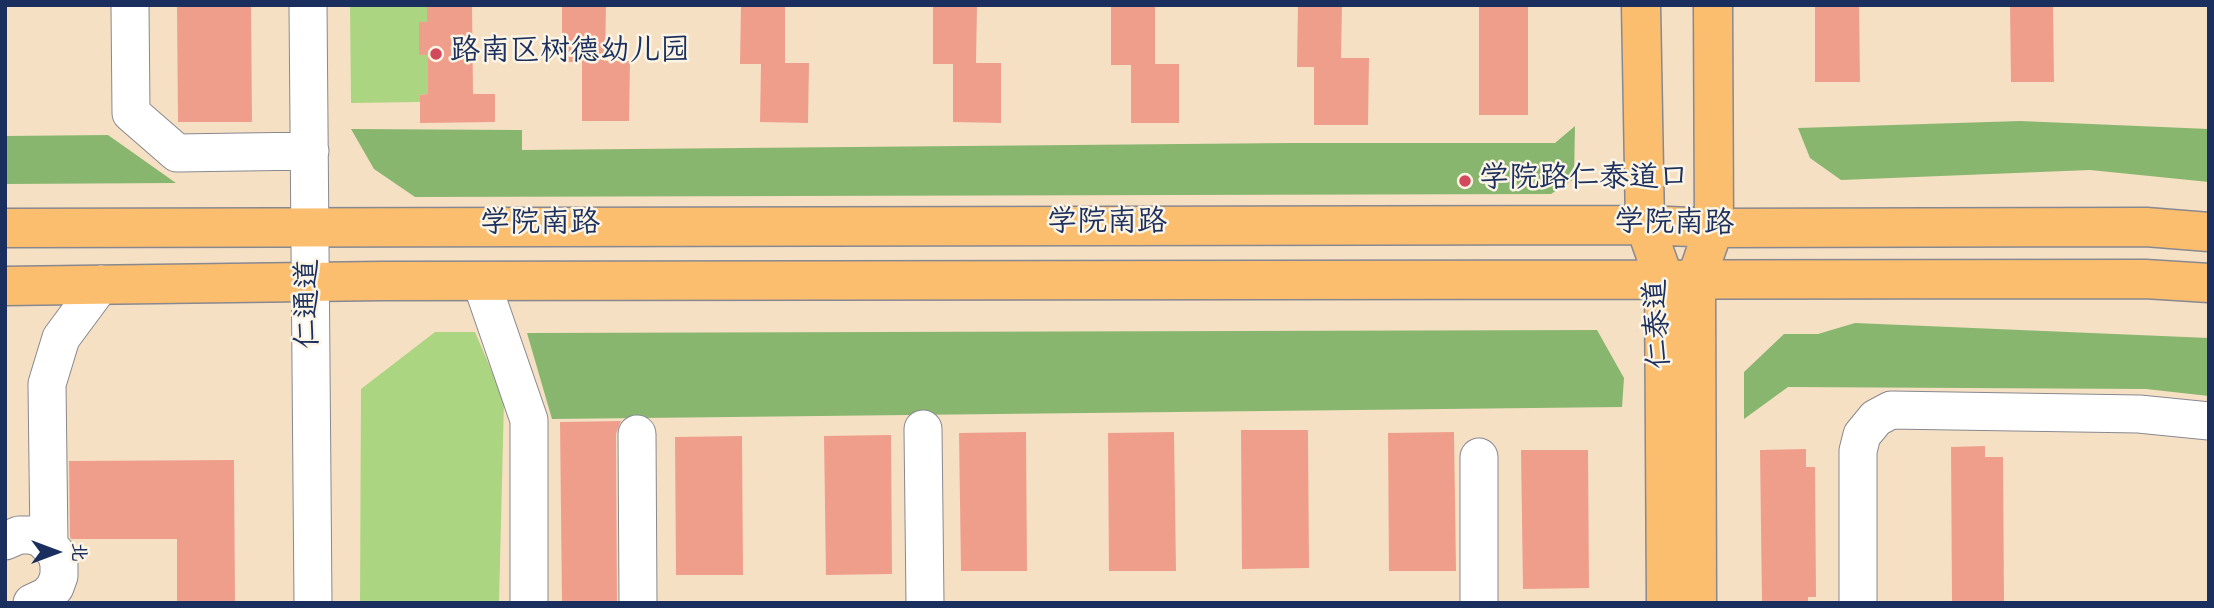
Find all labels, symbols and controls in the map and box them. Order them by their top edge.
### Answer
place label: 路南区树德幼儿园 [450,36,690,72]
marker: 路南区树德幼儿园 [428,46,444,62]
place label: 学院路仁泰道口 [1479,163,1689,199]
marker: 学院路仁泰道口 [1457,173,1473,189]
street label: 学院南路 [1047,207,1167,243]
street label: 学院南路 [1614,207,1734,245]
street label: 学院南路 [480,208,600,244]
street label: 仁通道 [293,259,329,349]
street label: 仁泰道 [1641,278,1681,370]
north arrow [21,517,91,587]
text: 北 [64,542,91,562]

